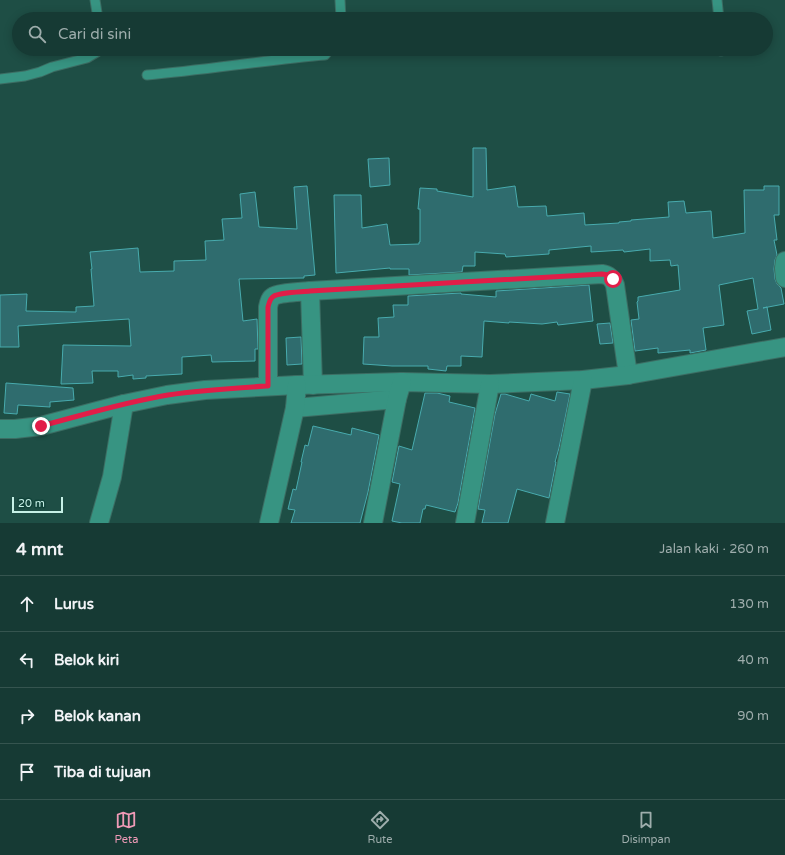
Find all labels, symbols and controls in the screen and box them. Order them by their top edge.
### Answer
search box [12,12,773,56]
icon: search [26,23,48,45]
text: Cari di sini [58,25,131,43]
route start [604,270,622,288]
route end [32,417,50,435]
scale bar [12,495,63,514]
text: 20 m [18,497,45,510]
text: 4 mnt [16,539,63,560]
text: Jalan kaki · 260 m [659,541,769,557]
icon: ahead [16,593,38,615]
text: Lurus [54,595,94,613]
text: 130 m [729,596,769,612]
icon: left [16,649,38,671]
text: Belok kiri [54,651,119,669]
text: 40 m [737,652,769,668]
icon: right [16,705,38,727]
text: Belok kanan [54,707,141,725]
text: 90 m [737,708,769,724]
icon: arrive [16,761,38,783]
text: Tiba di tujuan [54,763,151,781]
tab: Peta [115,809,138,846]
tab: Rute [368,809,392,846]
tab: Disimpan [622,809,670,846]

